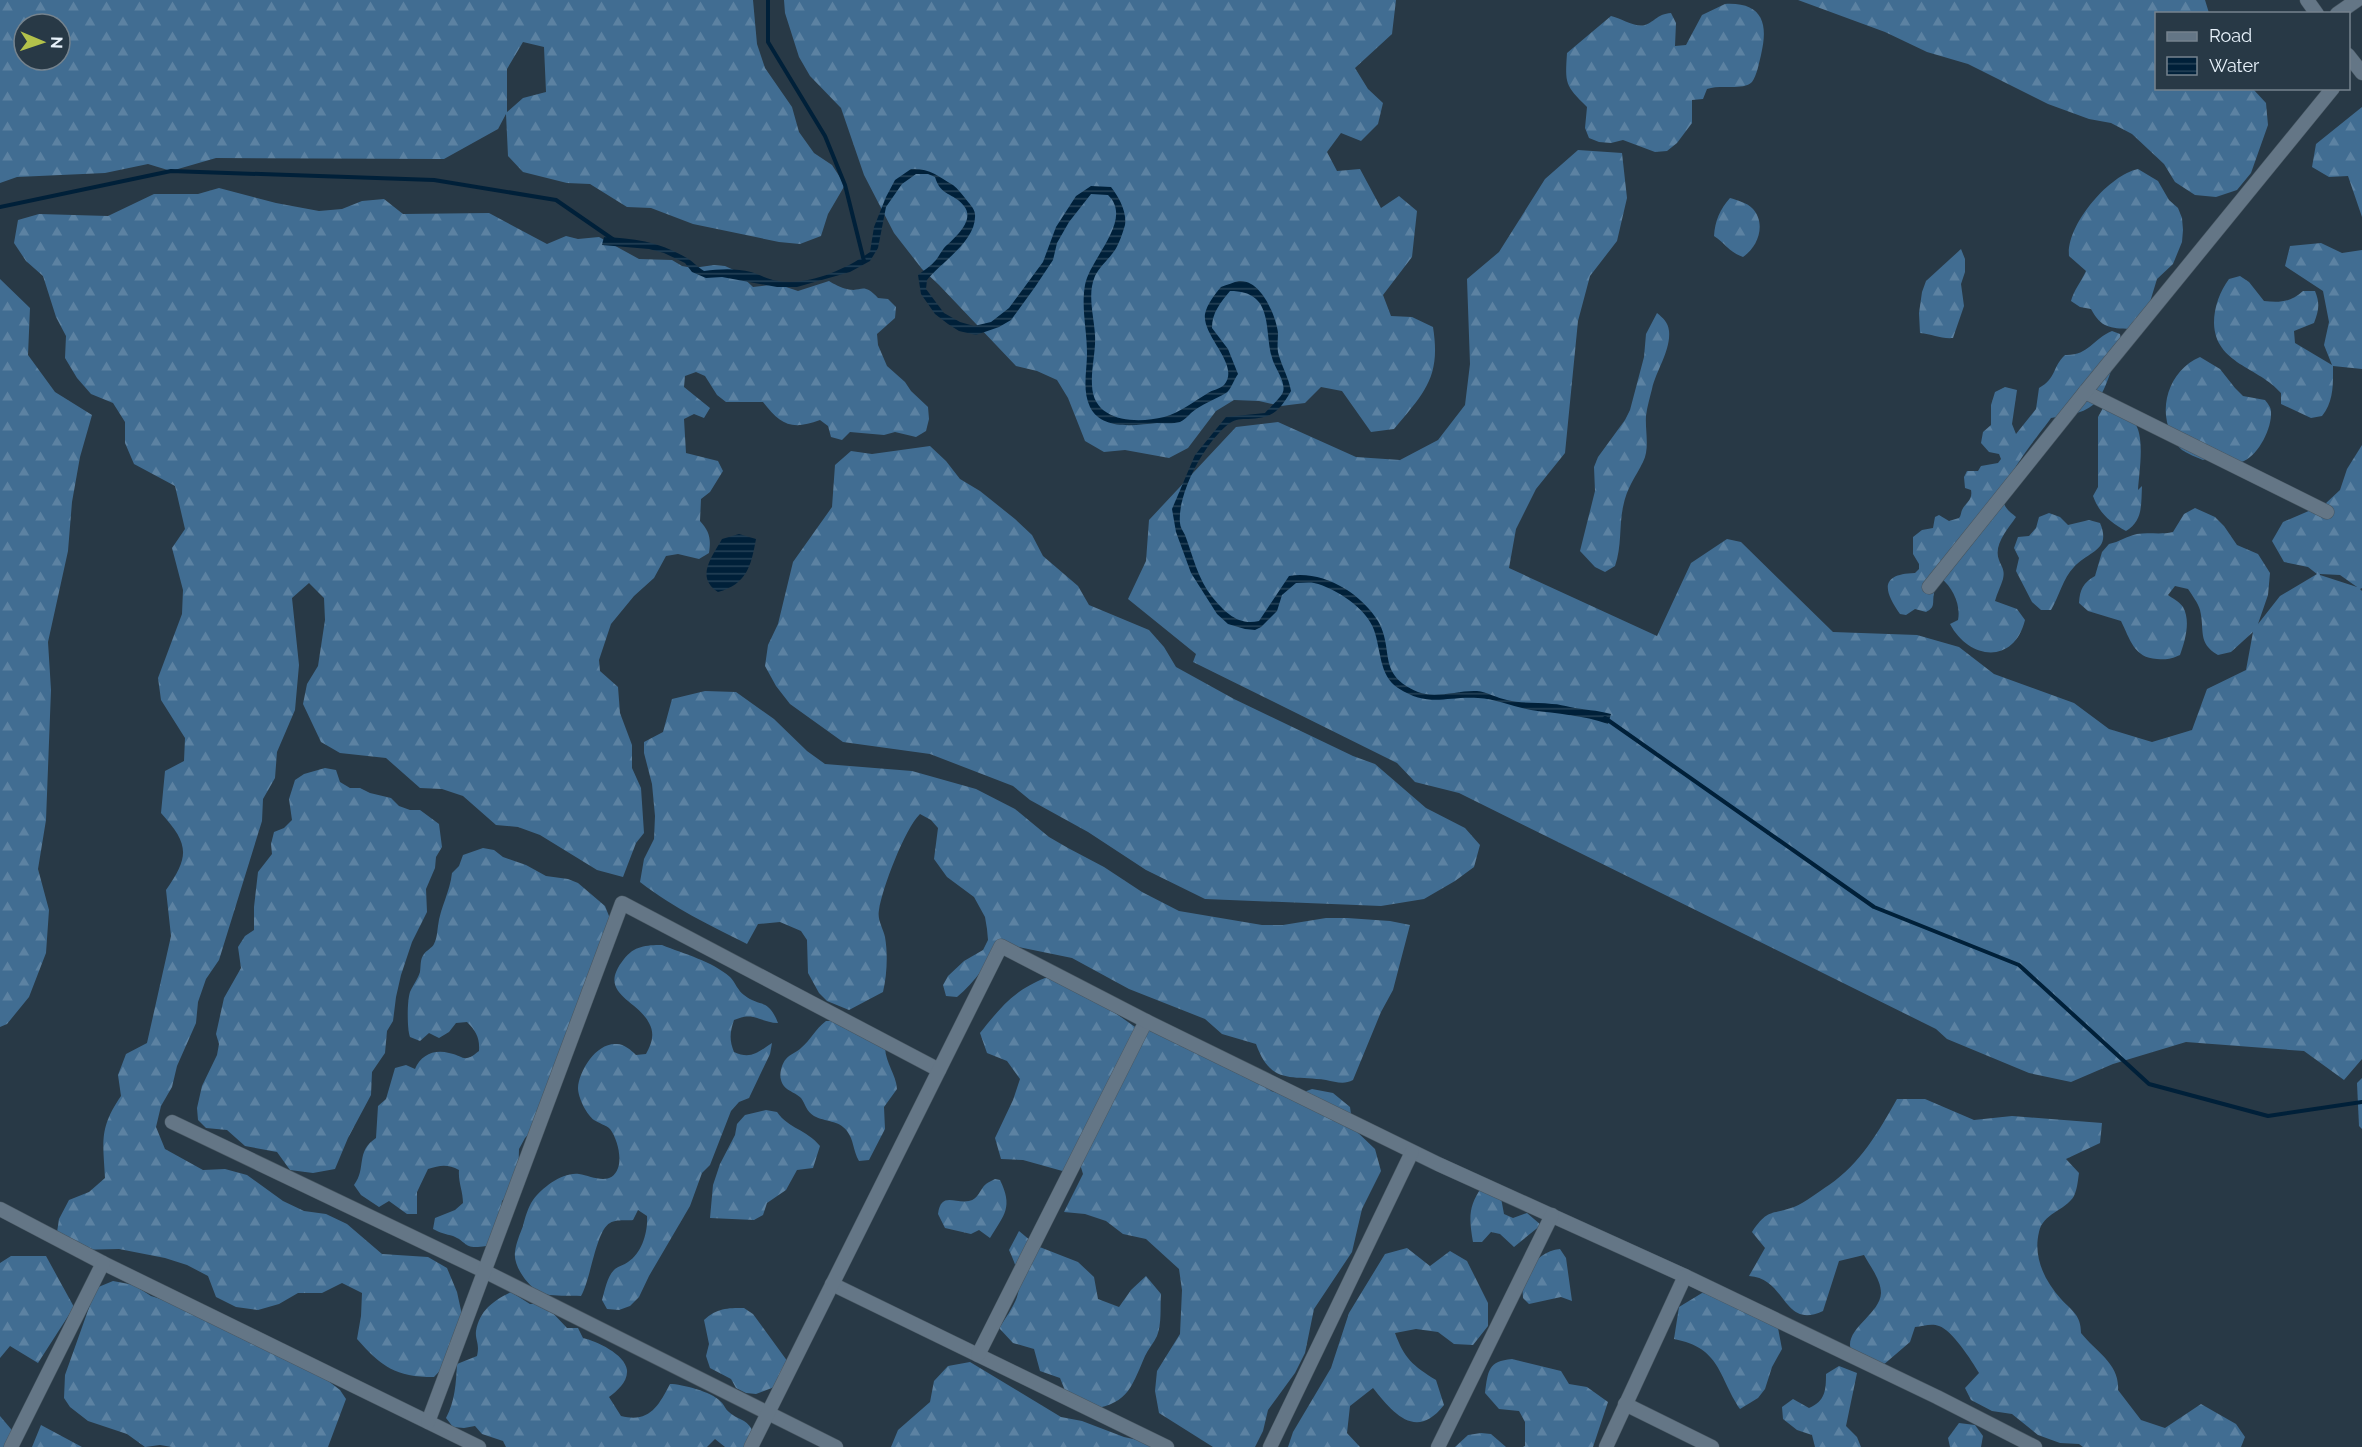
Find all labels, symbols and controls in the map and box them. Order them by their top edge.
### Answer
north arrow [12,12,72,72]
legend [2155,12,2350,90]
text: Road [2209,25,2252,46]
text: N [47,36,66,49]
text: Water [2209,55,2260,76]

